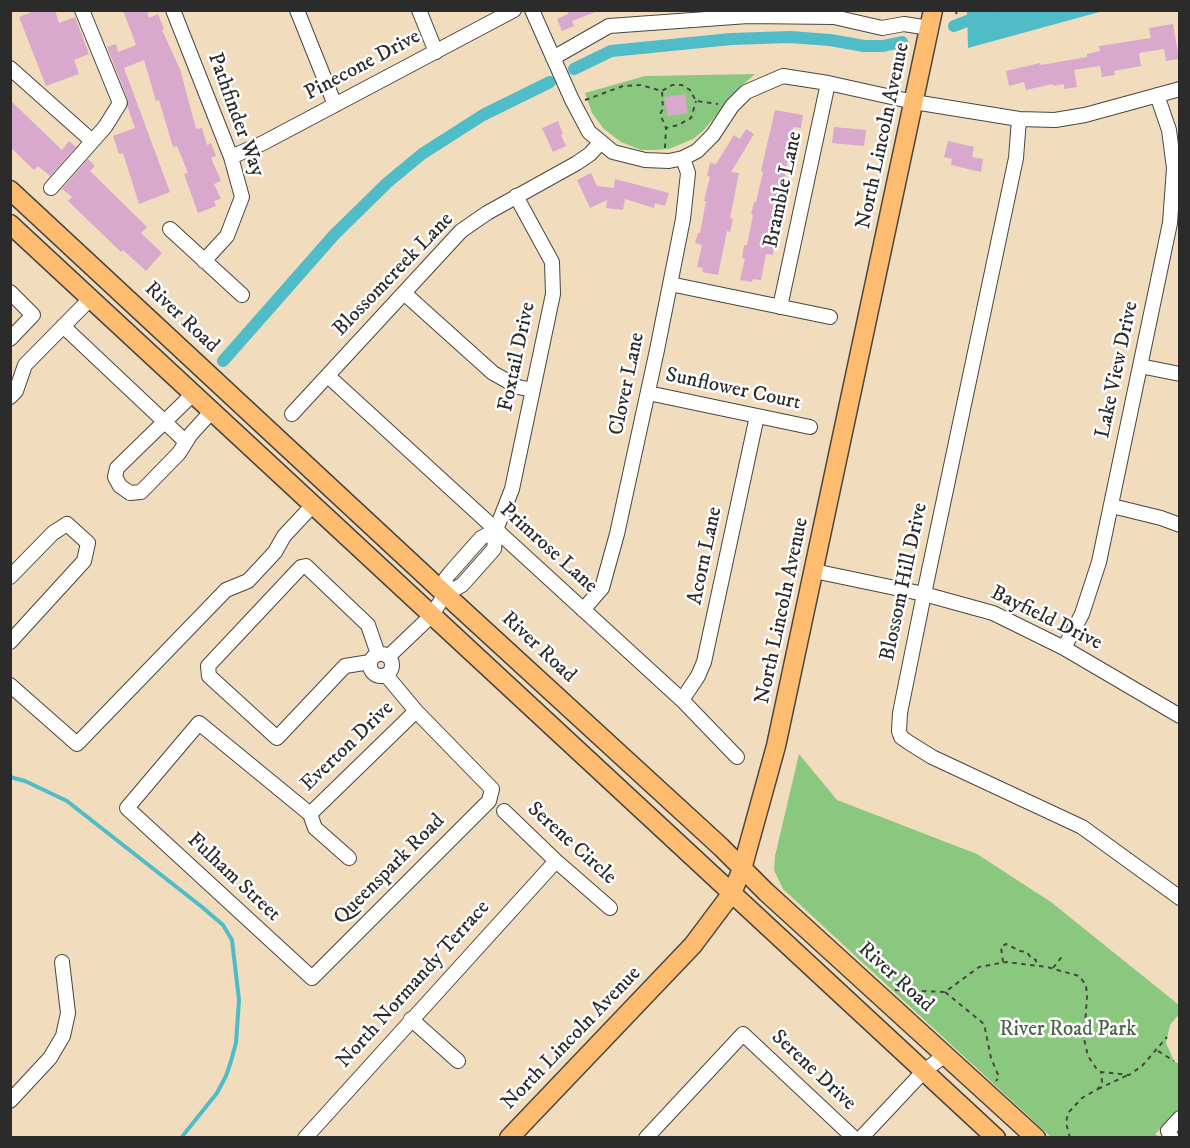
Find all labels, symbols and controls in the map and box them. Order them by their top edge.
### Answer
street label: Pinecone Drive [301,25,425,107]
street label: North Lincoln Avenue [852,40,916,232]
street label: Pathfinder Way [201,50,269,180]
street label: Bramble Lane [759,129,809,251]
street label: Blossomcreek Lane [329,208,459,342]
street label: River Road [138,277,224,359]
street label: Lake View Drive [1091,299,1145,441]
street label: Foxtail Drive [494,300,542,414]
street label: Clover Lane [605,330,651,438]
street label: Sunflower Court [663,363,803,417]
street label: Primrose Lane [494,498,602,600]
street label: Blossom Hill Drive [876,501,934,663]
street label: Acorn Lane [683,505,729,607]
street label: North Lincoln Avenue [751,515,815,707]
street label: Bayfield Drive [986,581,1106,657]
street label: River Road [495,607,581,689]
street label: Everton Drive [296,696,400,798]
street label: Serene Circle [521,797,621,891]
street label: Queenspark Road [329,809,451,931]
street label: Fulham Street [181,828,285,928]
street label: North Normandy Terrace [332,896,496,1074]
street label: River Road [852,938,938,1018]
street label: North Lincoln Avenue [497,962,647,1116]
park label: River Road Park [1000,1018,1136,1044]
street label: Serene Drive [765,1025,861,1117]

